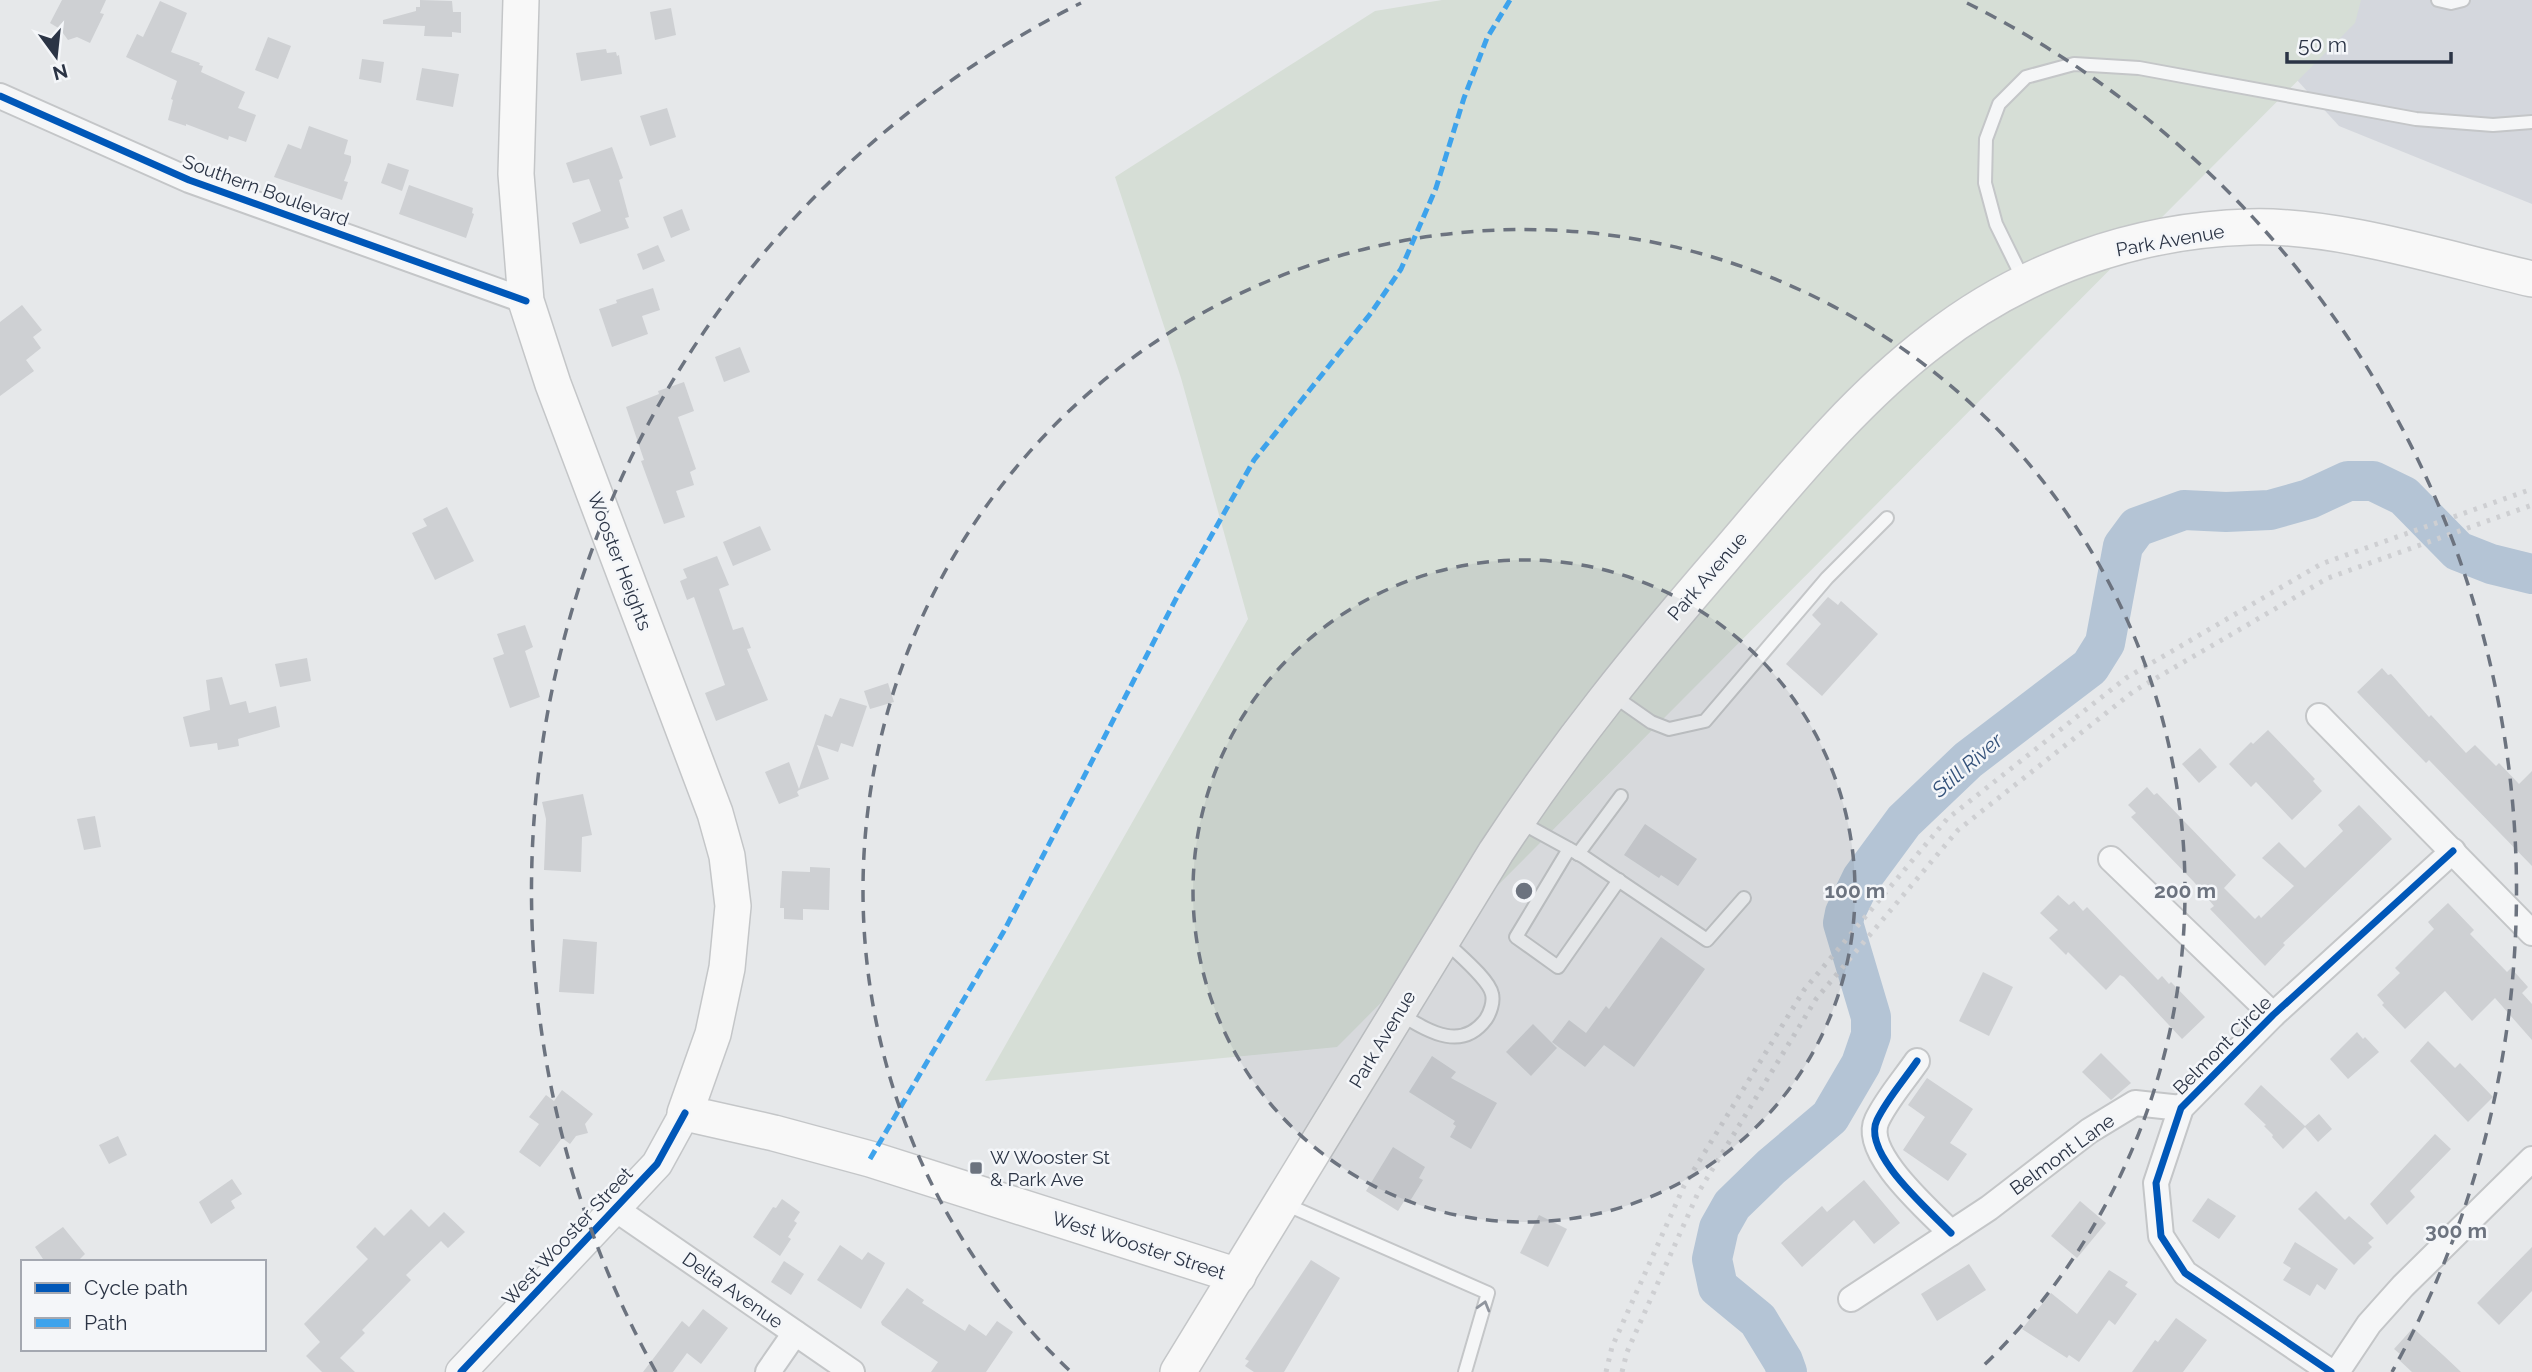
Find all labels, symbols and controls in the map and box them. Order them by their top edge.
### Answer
north arrow [21,21,91,91]
scale bar [2287,21,2452,65]
text: 50 m [2298,32,2347,57]
text: N [51,60,70,85]
street label: Southern Boulevard [180,150,352,230]
street label: Park Avenue [2114,220,2226,260]
street label: Wooster Heights [584,489,656,633]
street label: Park Avenue [1663,527,1751,625]
water label: Still River [1926,727,2008,803]
text: 100 m [1825,878,1885,903]
text: 200 m [2154,878,2216,903]
centre of rings [1512,879,1536,903]
street label: Park Avenue [1344,986,1420,1092]
street label: Belmont Circle [2168,991,2276,1099]
street label: Belmont Lane [2006,1109,2118,1199]
place label: W Wooster St & Park Ave [990,1146,1111,1190]
marker: W Wooster St & Park Ave [968,1160,984,1176]
street label: West Wooster Street [497,1162,637,1310]
street label: West Wooster Street [1050,1207,1229,1284]
text: 300 m [2425,1218,2487,1243]
street label: Delta Avenue [679,1247,787,1333]
legend [21,1260,266,1351]
text: Cycle path [84,1275,188,1300]
one-way arrow [1476,1301,1491,1313]
text: Path [84,1310,128,1335]

